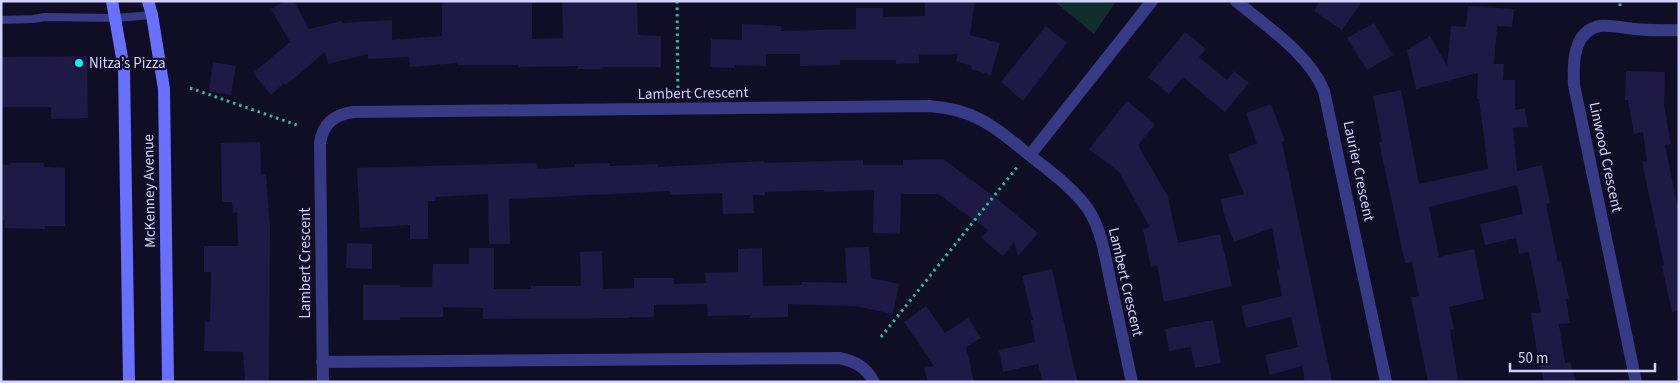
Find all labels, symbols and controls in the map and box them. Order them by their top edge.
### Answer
place label: Nitza’s Pizza [89,53,166,74]
marker: Nitza’s Pizza [73,57,85,69]
street label: Lambert Crescent [637,82,749,105]
street label: Linwood Crescent [1584,100,1627,214]
street label: Laurier Crescent [1338,119,1379,223]
street label: McKenney Avenue [138,134,161,248]
street label: Lambert Crescent [295,208,316,318]
street label: Lambert Crescent [1103,226,1148,338]
scale bar [1510,340,1655,372]
text: 50 m [1518,348,1548,369]

